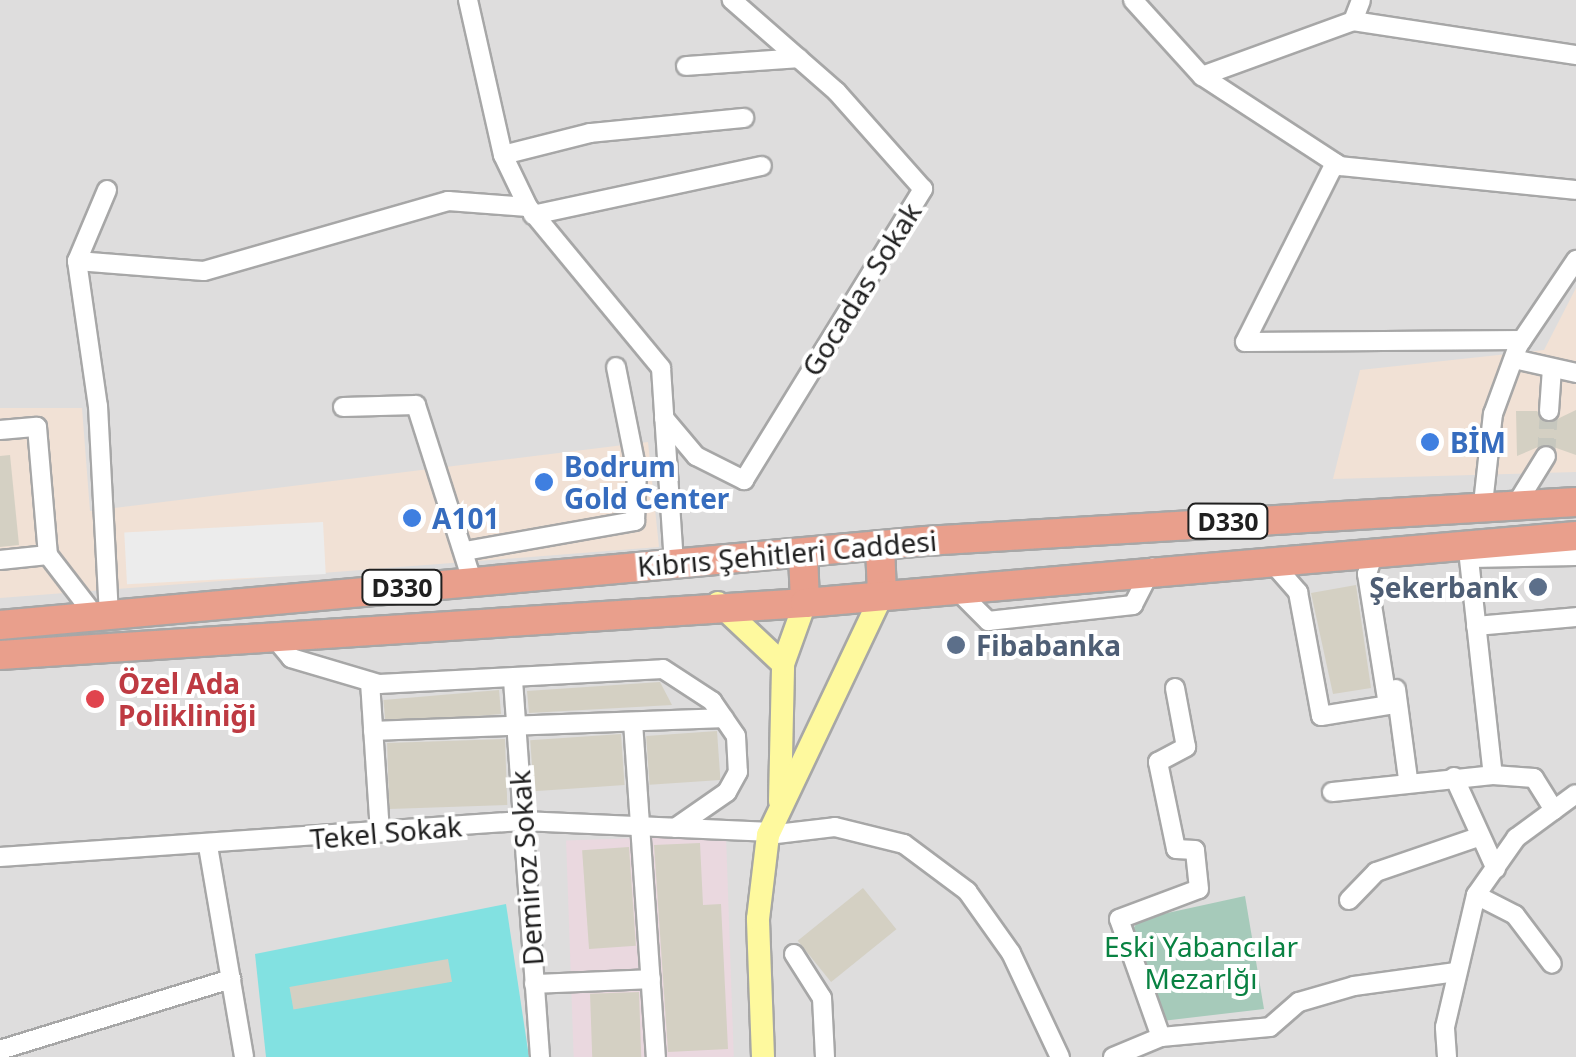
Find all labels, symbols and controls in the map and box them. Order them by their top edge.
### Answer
street label: Gocadas Sokak [794,196,928,382]
place label: BİM [1450,425,1506,459]
marker: BİM [1419,431,1441,453]
place label: Bodrum Gold Center [564,449,729,515]
marker: Bodrum Gold Center [533,471,555,493]
place label: A101 [432,501,499,535]
road number: D330 [1186,501,1270,541]
marker: A101 [401,507,423,529]
street label: Kıbrıs Şehitleri Caddesi [636,523,938,583]
road number: D330 [360,567,444,607]
place label: Şekerbank [1369,570,1518,604]
marker: Şekerbank [1527,576,1549,598]
place label: Fibabanka [976,628,1121,662]
marker: Fibabanka [945,634,967,656]
place label: Özel Ada Polikliniği [118,666,256,732]
marker: Özel Ada Polikliniği [82,686,108,712]
street label: Demiroz Sokak [502,769,550,967]
street label: Tekel Sokak [309,809,463,855]
park label: Eski Yabancılar Mezarlğı [1104,929,1298,995]

